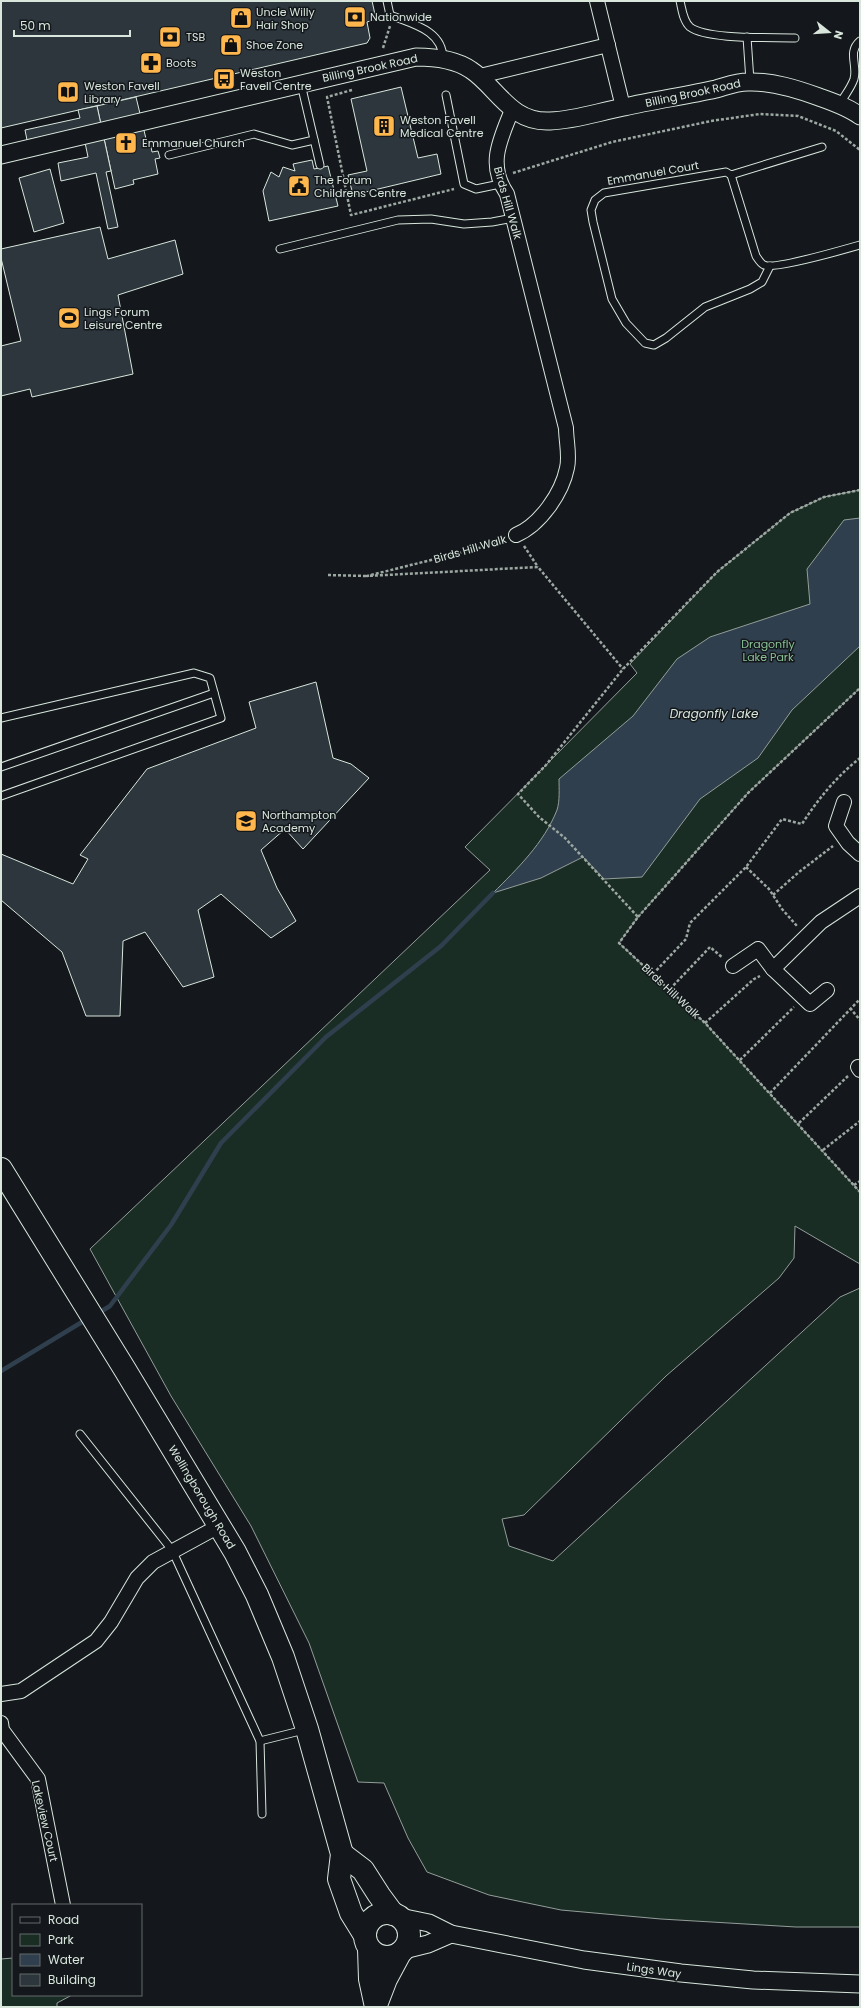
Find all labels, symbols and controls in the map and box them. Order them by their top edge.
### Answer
place label: Uncle Willy Hair Shop [256,4,315,33]
bank icon: Nationwide [342,4,368,30]
shop icon: Uncle Willy Hair Shop [228,5,254,31]
place label: Nationwide [370,9,432,25]
scale bar [14,12,130,38]
north arrow [809,12,849,52]
text: 50 m [20,17,51,34]
bank icon: TSB [157,24,183,50]
place label: TSB [186,29,205,45]
text: N [830,29,847,41]
shop icon: Shoe Zone [218,32,244,58]
place label: Shoe Zone [246,37,303,53]
pharmacy icon: Boots [138,50,164,76]
street label: Billing Brook Road [321,50,419,86]
place label: Boots [166,55,197,71]
place label: Weston Favell Centre [240,65,312,94]
bus stop icon: Weston Favell Centre [211,66,237,92]
street label: Billing Brook Road [644,75,742,111]
place label: Weston Favell Library [84,78,160,107]
library icon: Weston Favell Library [55,79,81,105]
place label: Weston Favell Medical Centre [400,112,484,141]
building icon: Weston Favell Medical Centre [371,113,397,139]
church icon: Emmanuel Church [113,130,139,156]
place label: Emmanuel Church [142,135,245,151]
street label: Emmanuel Court [606,157,700,189]
street label: Birds Hill Walk [490,165,526,242]
place label: The Forum Childrens Centre [314,172,406,201]
public building icon: The Forum Childrens Centre [286,173,312,199]
place label: Lings Forum Leisure Centre [84,304,162,333]
sports icon: Lings Forum Leisure Centre [56,305,82,331]
street label: Birds Hill Walk [432,531,509,567]
park label: Dragonfly Lake Park [741,636,795,665]
water label: Dragonfly Lake [670,705,759,722]
place label: Northampton Academy [262,807,336,836]
school or university icon: Northampton Academy [233,808,259,834]
street label: Birds Hill Walk [638,960,704,1023]
street label: Wellingborough Road [165,1442,239,1552]
street label: Lakeview Court [28,1779,62,1863]
legend [12,1904,142,1996]
text: Road [48,1911,79,1928]
text: Park [48,1931,75,1948]
text: Water [48,1951,85,1968]
street label: Lings Way [626,1958,683,1982]
text: Building [48,1971,96,1988]

